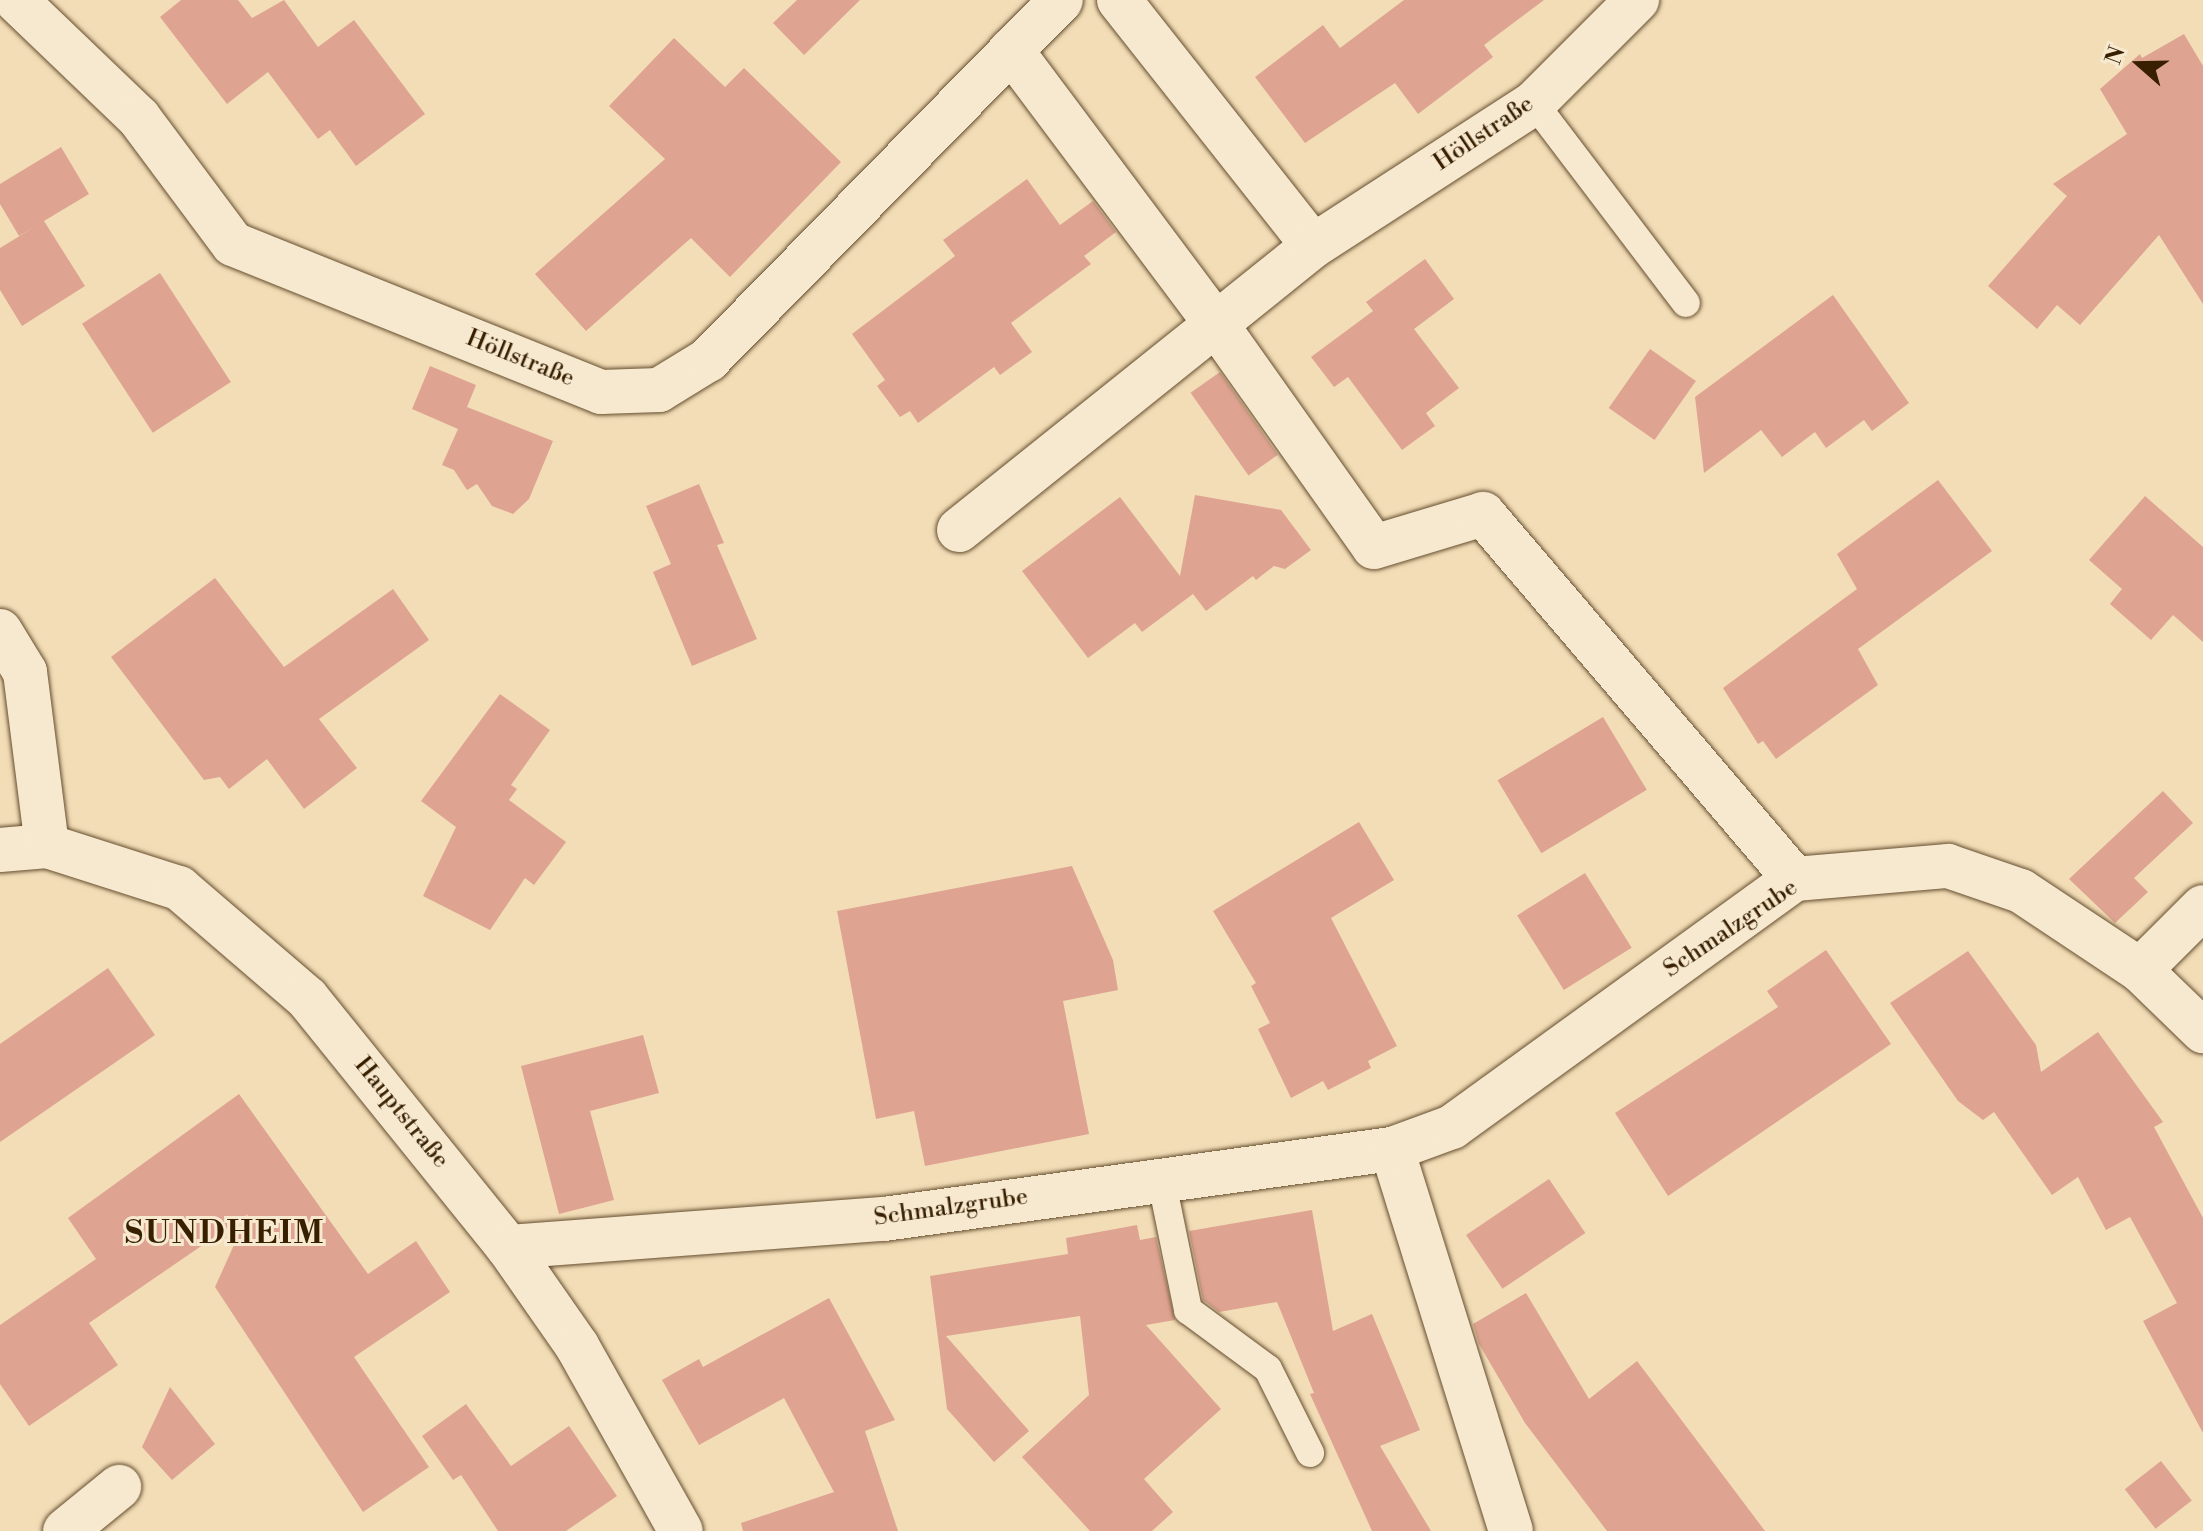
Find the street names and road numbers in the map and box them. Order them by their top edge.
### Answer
street label: Höllstraße [1429,90,1539,178]
street label: Höllstraße [462,324,578,394]
street label: Schmalzgrube [1659,874,1803,984]
street label: Hauptstraße [347,1052,455,1174]
street label: Schmalzgrube [872,1183,1030,1233]

